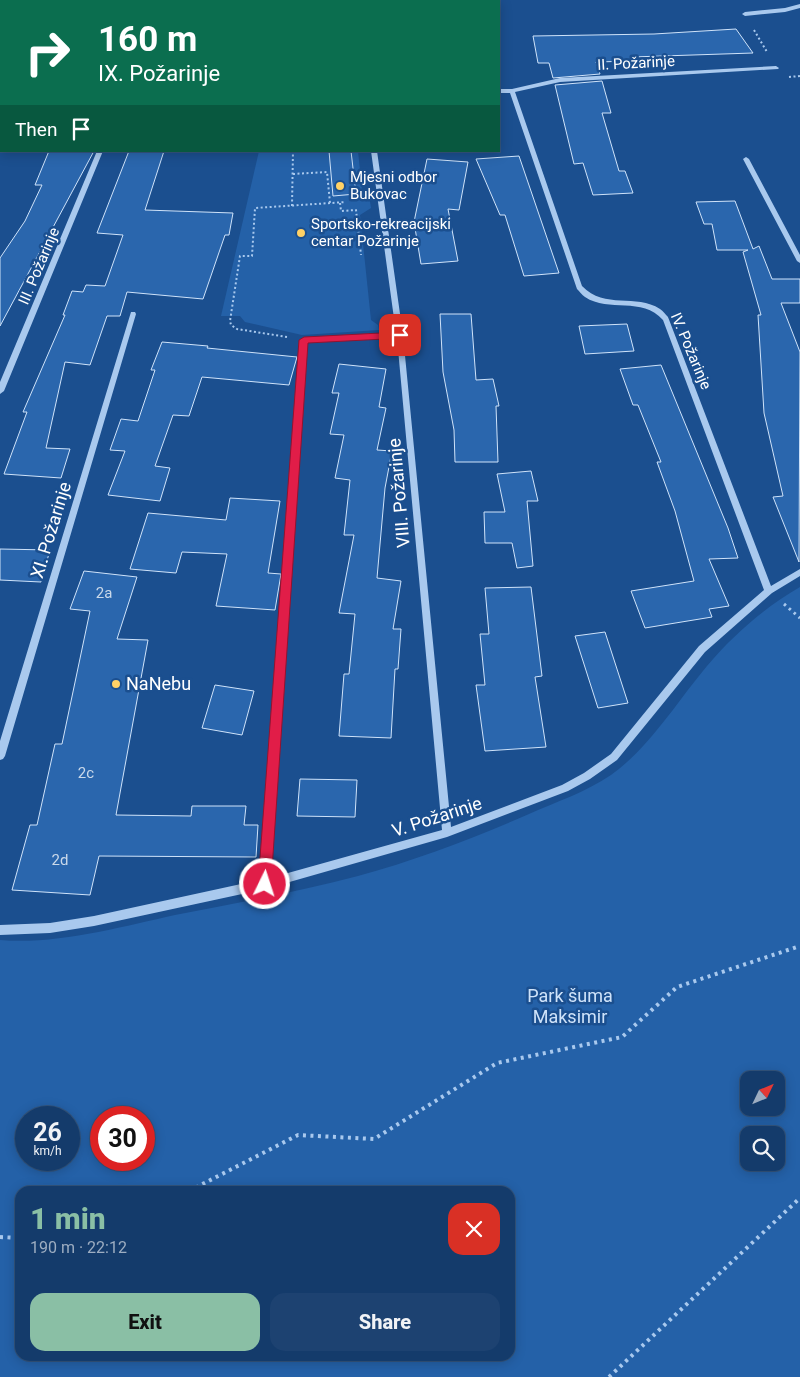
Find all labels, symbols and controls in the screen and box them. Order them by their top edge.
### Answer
text: 160 m [98,19,197,60]
icon: right [15,20,80,85]
street label: II. Požarinje [597,52,675,74]
text: IX. Požarinje [98,61,220,86]
icon: arrive [67,115,95,143]
text: Then [15,118,57,141]
place label: Mjesni odbor Bukovac [350,168,437,203]
marker: Mjesni odbor Bukovac [334,180,346,192]
place label: Sportsko-rekreacijski centar Požarinje [311,215,451,250]
street label: III. Požarinje [15,225,63,307]
marker: Sportsko-rekreacijski centar Požarinje [295,227,307,239]
street label: IV. Požarinje [667,310,715,392]
pin [379,314,421,356]
icon: arrive [386,321,414,349]
street label: VIII. Požarinje [383,437,414,549]
street label: XI. Požarinje [26,479,75,581]
house number: 2a [96,584,112,602]
place label: NaNebu [126,673,191,694]
marker: NaNebu [110,678,122,690]
house number: 2c [78,764,94,782]
street label: V. Požarinje [389,792,484,841]
house number: 2d [52,851,68,869]
position arrow [238,857,290,909]
park label: Park šuma Maksimir [527,985,613,1027]
north arrow [740,1071,785,1116]
map controls [740,1071,785,1171]
speed limit sign: 30 [90,1106,155,1171]
text: 26 [33,1118,62,1147]
button: search [740,1126,785,1171]
text: km/h [33,1144,62,1158]
text: 1 min [30,1201,106,1236]
button: close [448,1203,500,1255]
text: 190 m · 22:12 [30,1238,127,1257]
button: Exit [30,1293,260,1351]
button: Share [270,1293,500,1351]

